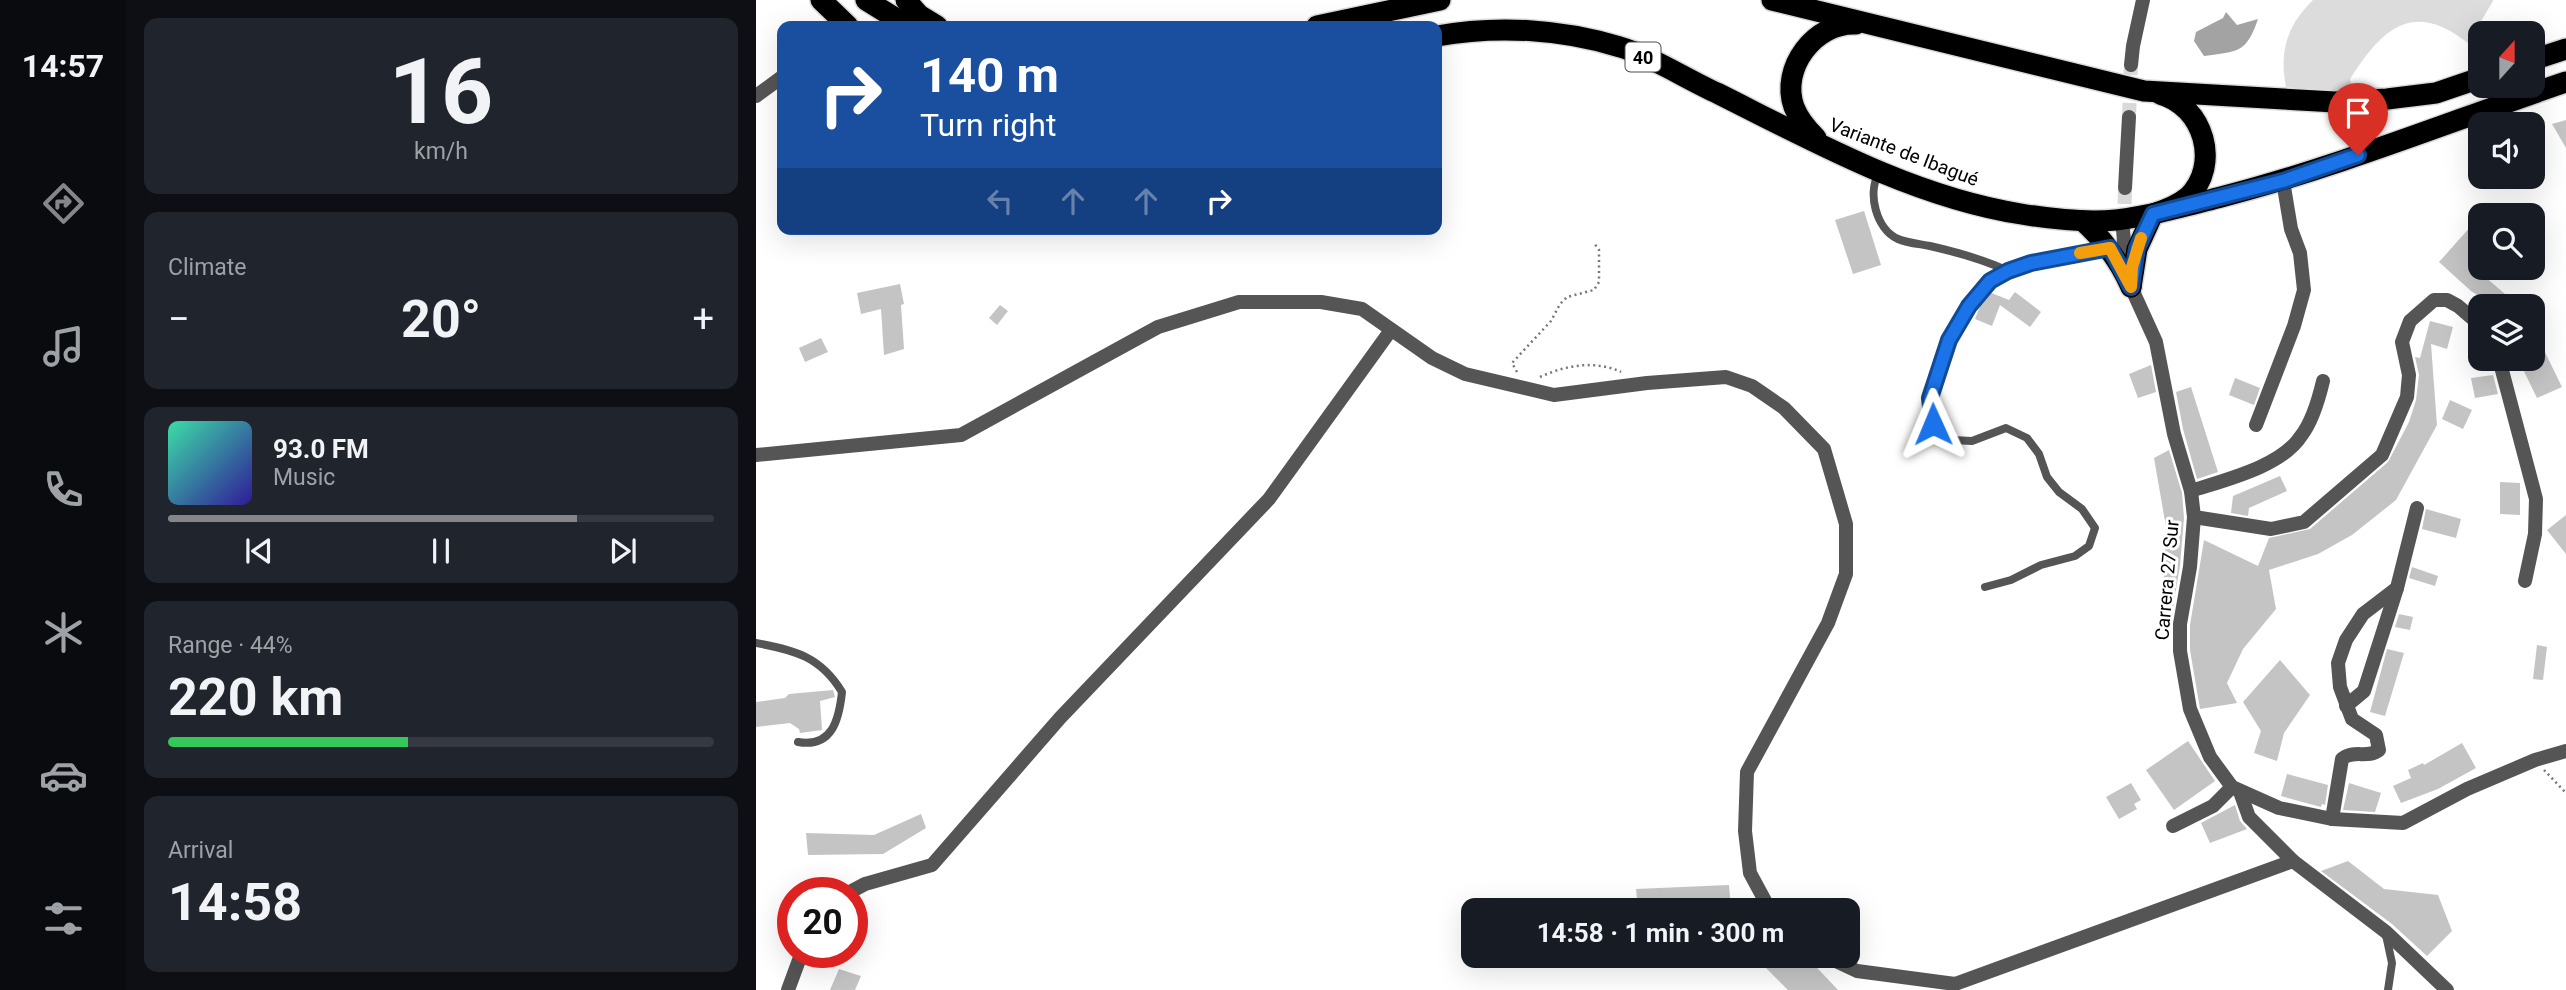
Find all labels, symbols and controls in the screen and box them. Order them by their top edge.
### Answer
north arrow [2468,21,2544,98]
map controls [2468,21,2545,371]
text: 16 [389,39,493,145]
road number: 40 [1626,42,1660,72]
text: 14:57 [22,47,104,85]
text: 140 m [920,47,1059,104]
icon: right [805,49,896,140]
pin [2328,83,2388,155]
icon: arrive [2339,94,2377,132]
text: Turn right [920,106,1056,144]
button: sound [2468,112,2545,189]
street label: Variante de Ibagué [1826,113,1982,191]
text: km/h [414,138,468,165]
icon: directions [39,179,88,228]
icon: left [981,182,1019,220]
icon: ahead [1054,182,1092,220]
icon: ahead [1127,182,1165,220]
icon: right [1200,182,1238,220]
button: search [2468,203,2545,280]
text: Climate [168,254,247,281]
text: 20° [401,289,481,350]
button: layers [2468,294,2545,371]
text: − [168,297,190,341]
text: + [692,297,714,341]
icon: music [39,322,88,371]
position arrow [1896,387,1970,461]
text: 93.0 FM [273,434,369,464]
text: Music [273,464,335,491]
icon: phone [39,465,88,514]
street label: Carrera 27 Sur [2150,518,2184,641]
icon: previous [240,532,278,570]
icon: pause [422,532,460,570]
icon: next [604,532,642,570]
icon: climate [39,608,88,657]
text: Range · 44% [168,632,293,659]
text: 220 km [168,667,343,728]
icon: car [39,751,88,800]
text: Arrival [168,837,233,864]
text: 14:58 [168,872,302,933]
speed limit sign: 20 [777,877,868,968]
icon: filters [39,894,88,943]
text: 14:58 · 1 min · 300 m [1537,918,1784,948]

